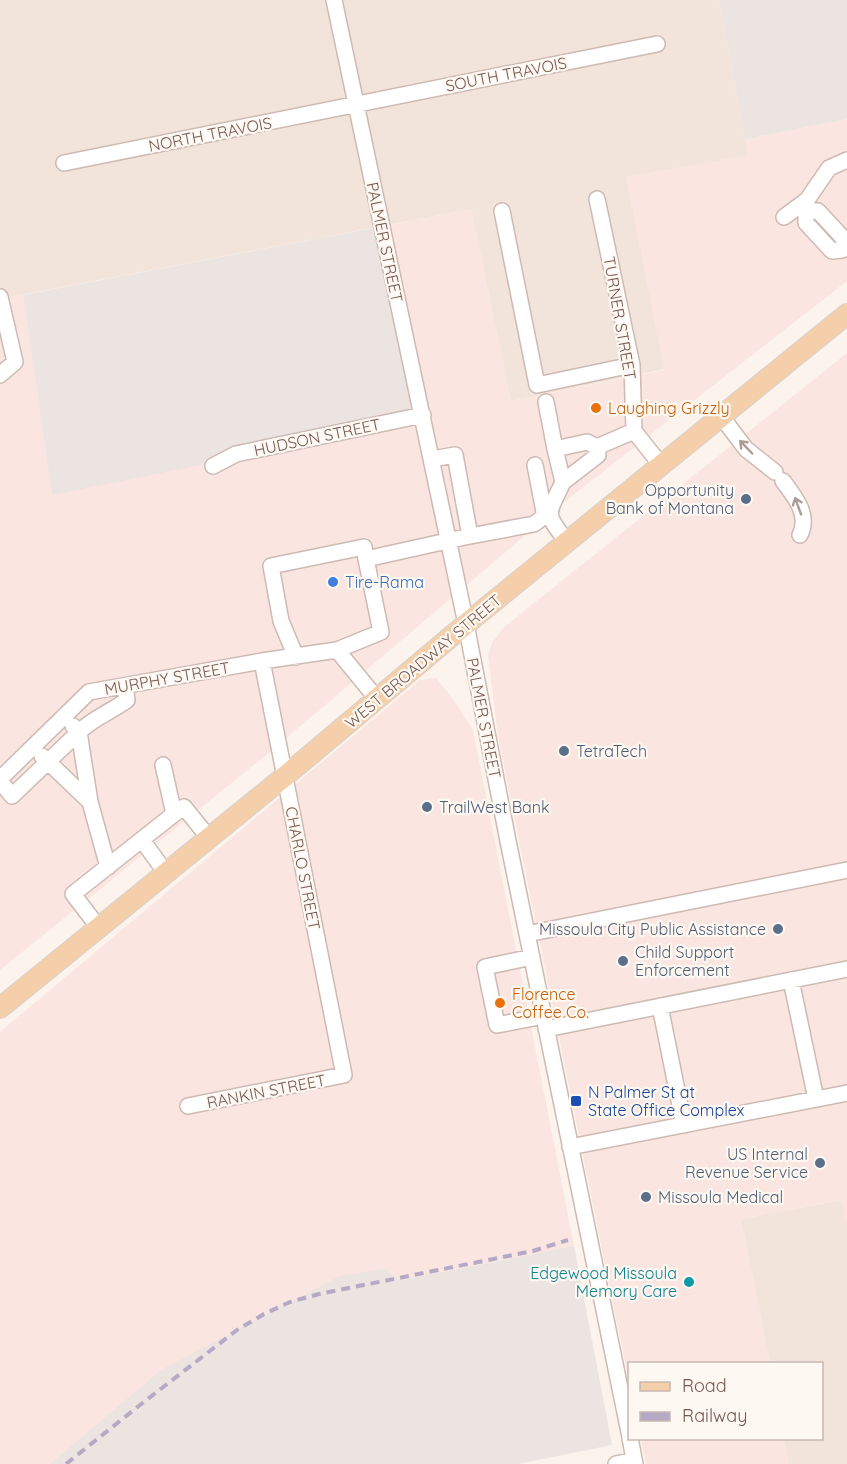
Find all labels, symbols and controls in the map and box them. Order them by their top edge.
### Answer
street label: SOUTH TRAVOIS [444,52,568,96]
street label: NORTH TRAVOIS [147,112,273,156]
street label: PALMER STREET [362,180,408,304]
street label: TURNER STREET [599,255,641,382]
place label: Laughing Grizzly [608,398,730,418]
marker: Laughing Grizzly [589,401,603,415]
street label: HUDSON STREET [252,414,382,460]
one-way arrow [738,439,753,454]
place label: Opportunity Bank of Montana [606,480,734,518]
marker: Opportunity Bank of Montana [739,492,753,506]
one-way arrow [792,498,803,516]
place label: Tire-Rama [345,572,424,592]
marker: Tire-Rama [326,575,340,589]
street label: WEST BROADWAY STREET [341,590,505,732]
street label: PALMER STREET [463,656,506,780]
street label: MURPHY STREET [103,657,232,699]
place label: TetraTech [576,741,647,761]
marker: TetraTech [557,744,571,758]
place label: TrailWest Bank [439,797,550,817]
marker: TrailWest Bank [420,800,434,814]
street label: CHARLO STREET [281,805,325,932]
place label: Missoula City Public Assistance [539,919,766,939]
marker: Missoula City Public Assistance [771,922,785,936]
place label: Child Support Enforcement [635,942,734,980]
marker: Child Support Enforcement [616,954,630,968]
place label: Florence Coffee Co. [512,984,589,1022]
marker: Florence Coffee Co. [493,996,507,1010]
street label: RANKIN STREET [205,1070,327,1112]
place label: N Palmer St at State Office Complex [588,1082,745,1120]
marker: N Palmer St at State Office Complex [569,1094,583,1108]
place label: US Internal Revenue Service [685,1144,808,1182]
marker: US Internal Revenue Service [813,1156,827,1170]
place label: Missoula Medical [658,1187,783,1207]
marker: Missoula Medical [639,1190,653,1204]
place label: Edgewood Missoula Memory Care [530,1263,677,1301]
marker: Edgewood Missoula Memory Care [682,1275,696,1289]
legend [628,1362,823,1440]
text: Road [682,1374,727,1397]
text: Railway [682,1404,748,1427]

